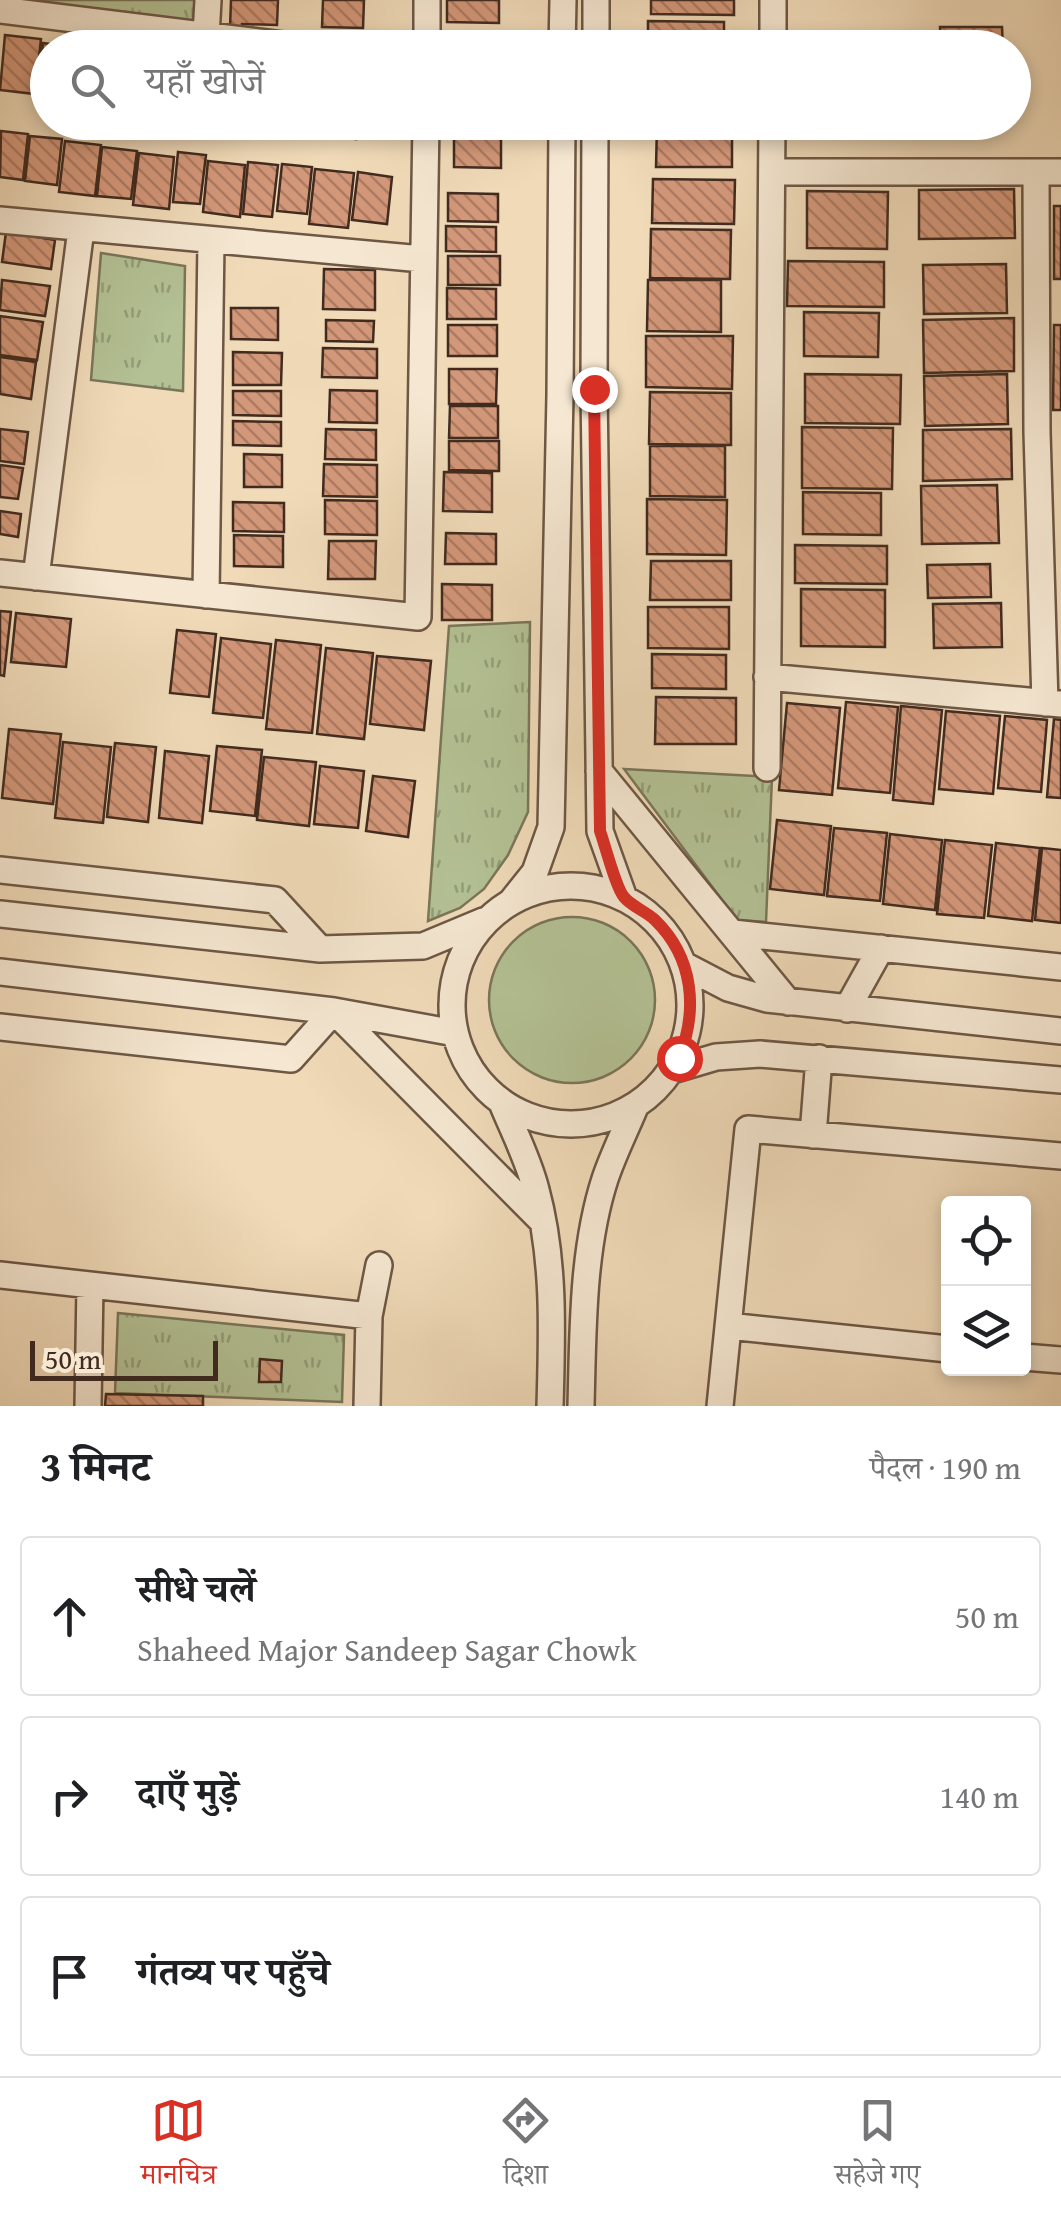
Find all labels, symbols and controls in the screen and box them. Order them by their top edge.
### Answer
search box [30,30,1031,140]
text: यहाँ खोजें [145,52,265,108]
icon: search [65,58,120,113]
route end [572,367,618,413]
route start [657,1036,703,1082]
map controls [941,1196,1031,1376]
button: locate [941,1196,1031,1286]
button: layers [941,1286,1031,1376]
scale bar [30,1336,218,1380]
text: 50 m [45,1338,101,1379]
text: 3 मिनट [40,1435,151,1496]
text: पैदल · 190 m [870,1444,1021,1491]
text: सीधे चलें [137,1560,256,1616]
icon: ahead [42,1589,97,1644]
text: 50 m [955,1593,1019,1640]
text: Shaheed Major Sandeep Sagar Chowk [137,1626,637,1673]
text: दाएँ मुड़ें [137,1763,238,1819]
icon: right [42,1769,97,1824]
text: 140 m [940,1773,1019,1820]
text: गंतव्य पर पहुँचे [137,1943,330,1999]
icon: arrive [42,1949,97,2004]
tab: मानचित्र [141,2093,217,2202]
tab: दिशा [498,2093,553,2202]
tab: सहेजे गए [834,2093,920,2202]

